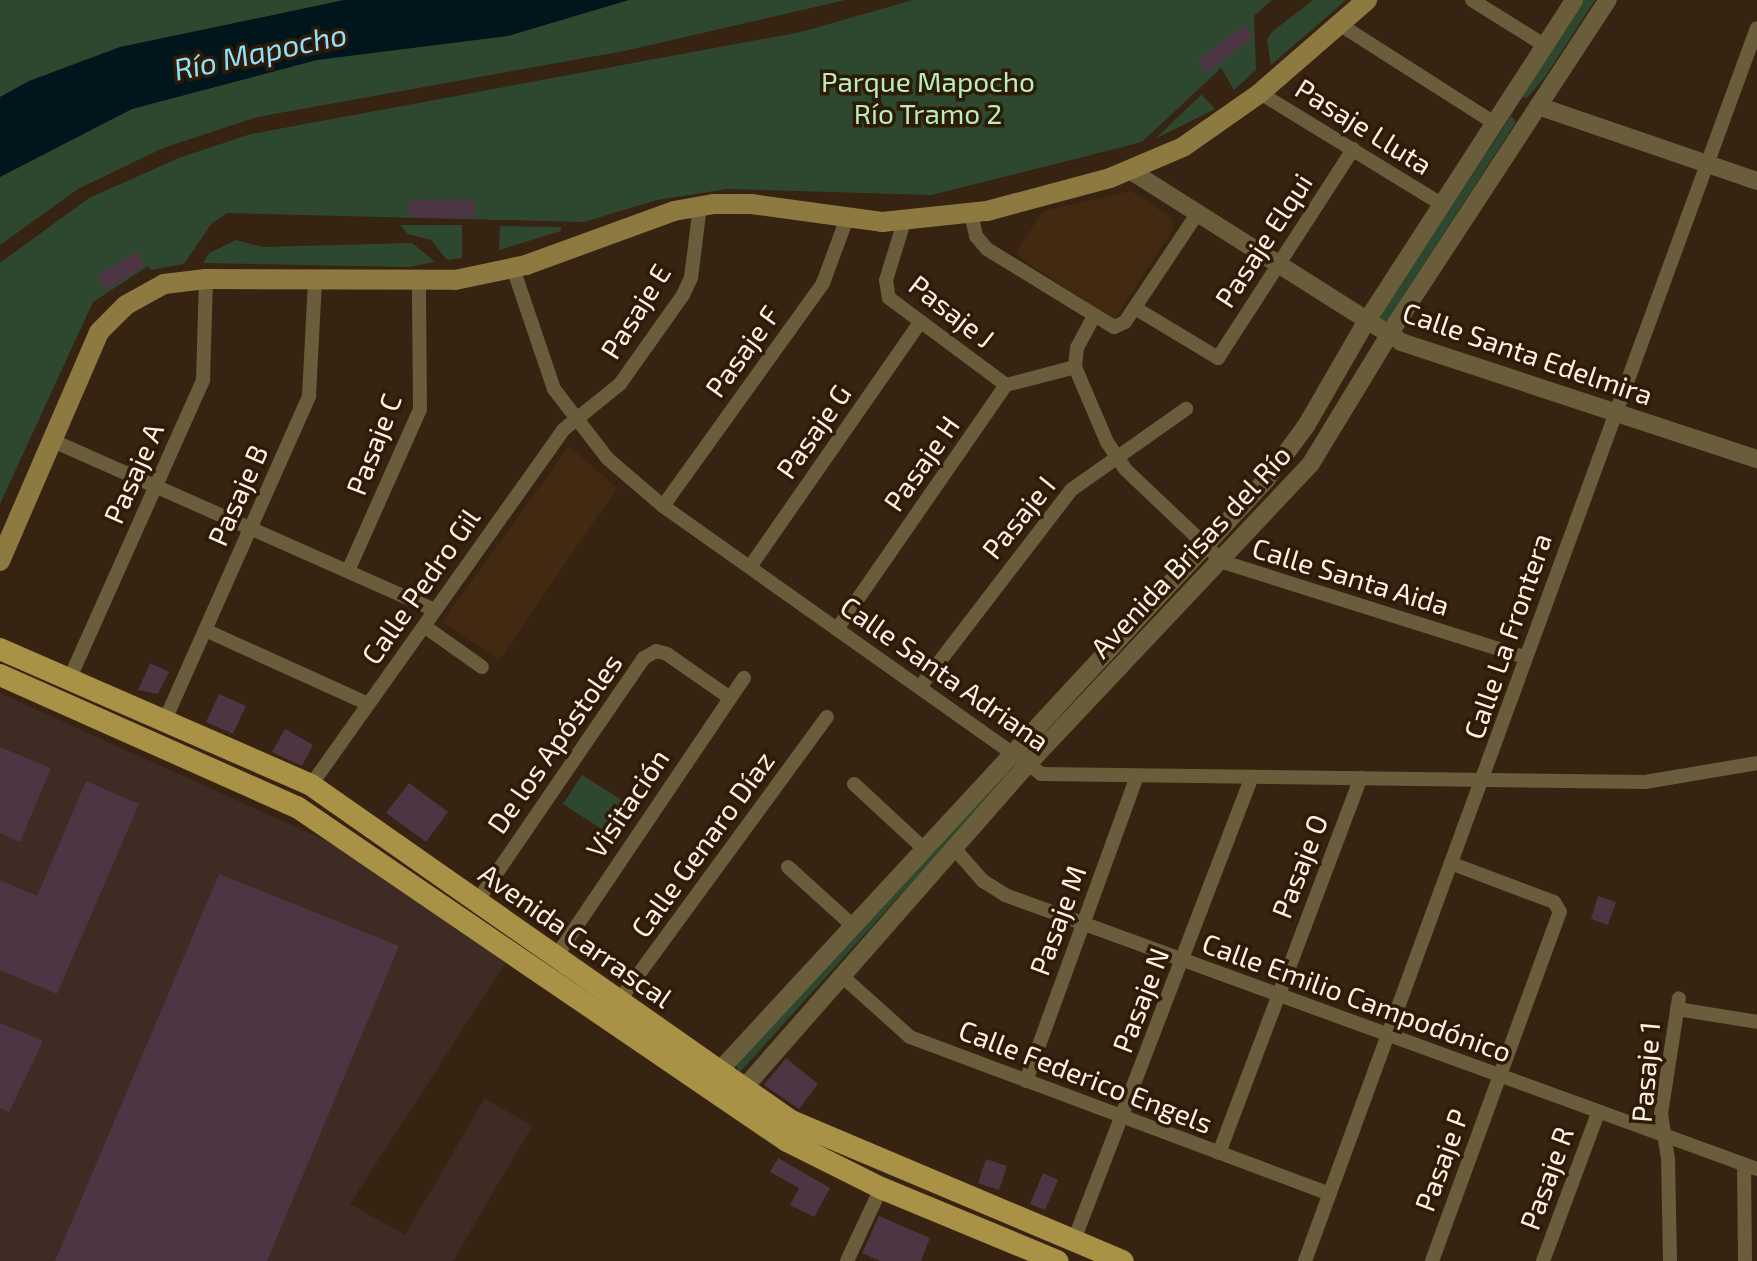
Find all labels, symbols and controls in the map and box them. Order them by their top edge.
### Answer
water label: Río Mapocho [170,15,350,87]
park label: Parque Mapocho Río Tramo 2 [821,64,1035,130]
street label: Pasaje Lluta [1290,71,1438,181]
street label: Pasaje Elqui [1207,167,1319,313]
street label: Pasaje E [593,257,677,365]
street label: Pasaje J [903,267,1001,355]
street label: Calle Santa Edelmira [1399,294,1657,412]
street label: Pasaje F [698,299,786,403]
street label: Pasaje G [768,377,858,485]
street label: Pasaje C [338,389,408,499]
street label: Pasaje H [876,409,966,517]
street label: Pasaje A [96,417,170,529]
street label: Avenida Brisas del Río [1083,438,1297,664]
street label: Pasaje B [200,439,274,551]
street label: Pasaje I [974,469,1062,565]
street label: Calle Pedro Gil [354,502,486,670]
street label: Calle La Frontera [1456,529,1558,743]
street label: Calle Santa Aida [1248,530,1454,622]
street label: Calle Santa Adriana [834,588,1056,758]
street label: De los Apóstoles [479,646,629,840]
street label: Visitación [578,742,676,864]
street label: Calle Genaro Díaz [623,744,781,944]
street label: Pasaje O [1264,809,1334,923]
street label: Avenida Carrascal [473,856,679,1014]
street label: Pasaje M [1022,861,1092,979]
street label: Calle Emilio Campodónico [1198,925,1516,1069]
street label: Pasaje N [1105,943,1175,1057]
street label: Calle Federico Engels [954,1012,1218,1140]
street label: Pasaje 1 [1624,1020,1666,1124]
street label: Pasaje P [1407,1104,1475,1216]
street label: Pasaje R [1512,1122,1580,1234]

